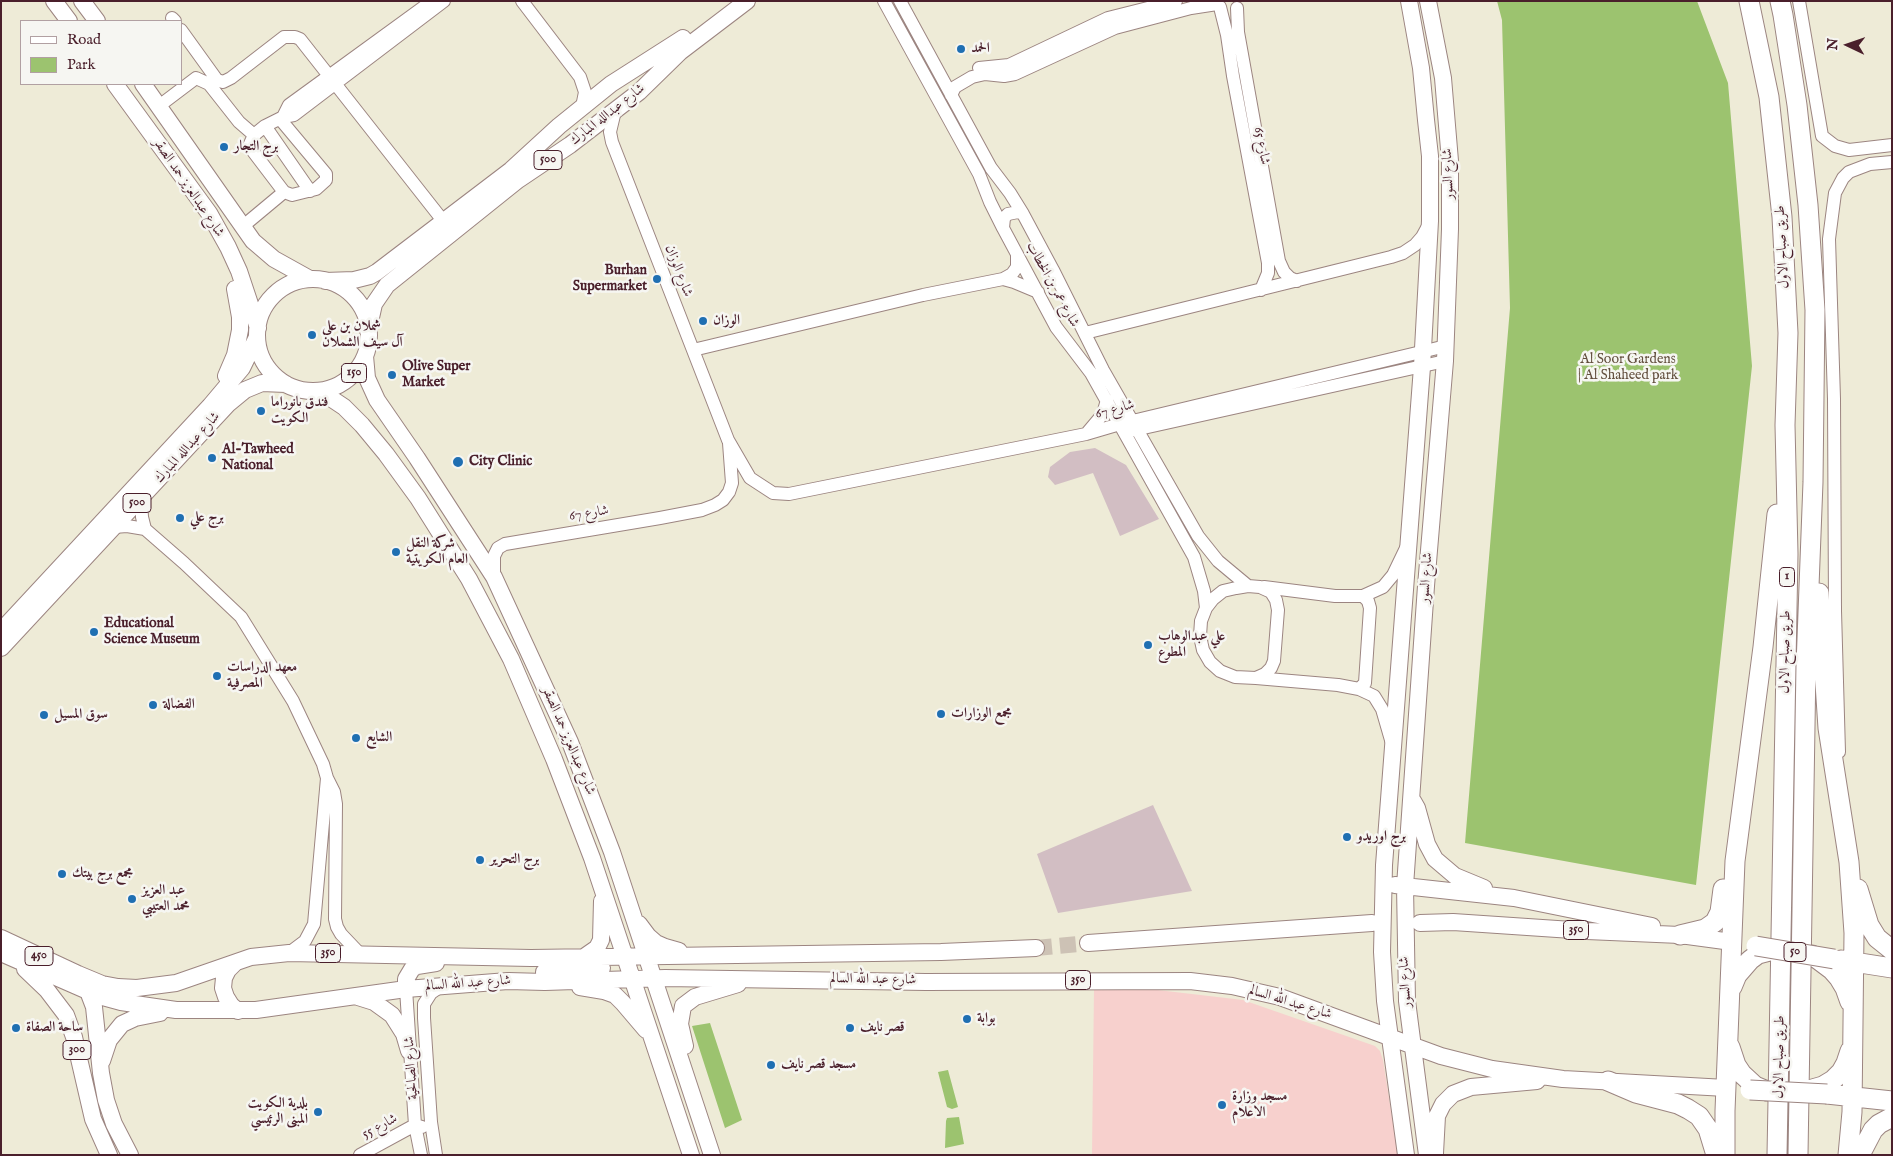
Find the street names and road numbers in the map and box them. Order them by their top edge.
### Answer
street label: شارع عبدالله المبارك [567,81,649,149]
street label: شارع 65 [1249,126,1273,166]
street label: شارع عبدالعزيز حمد الصقر [149,135,227,241]
street label: شارع السور [1440,148,1458,200]
road number: 500 [534,150,562,170]
street label: طريق صباح الاول [1772,205,1794,289]
street label: شارع عمر بن الخطاب [1022,240,1082,330]
street label: شارع الوزان [660,243,696,299]
road number: 150 [342,363,366,382]
street label: شارع 67 [1094,397,1136,423]
street label: شارع عبدالله المبارك [152,409,224,487]
road number: 500 [123,493,151,512]
street label: شارع 67 [568,503,610,525]
street label: شارع السور [1417,552,1437,604]
road number: 1 [1780,568,1794,586]
street label: طريق صباح الاول [1777,610,1795,694]
street label: شارع عبدالعزيز حمد الصقر [538,684,598,798]
road number: 350 [1564,920,1588,940]
road number: 50 [1784,942,1806,962]
road number: 350 [316,944,340,962]
road number: 450 [25,946,53,966]
street label: شارع السور [1396,956,1416,1008]
road number: 350 [1066,970,1090,990]
street label: شارع عبد الله السالم [830,971,916,989]
street label: شارع عبد الله السالم [424,973,512,995]
street label: شارع عبد الله السالم [1246,982,1334,1024]
street label: طريق صباح الاول [1771,1015,1789,1099]
street label: شارع الصالحية [401,1036,423,1100]
road number: 300 [63,1040,91,1060]
street label: شارع 55 [359,1111,401,1143]

